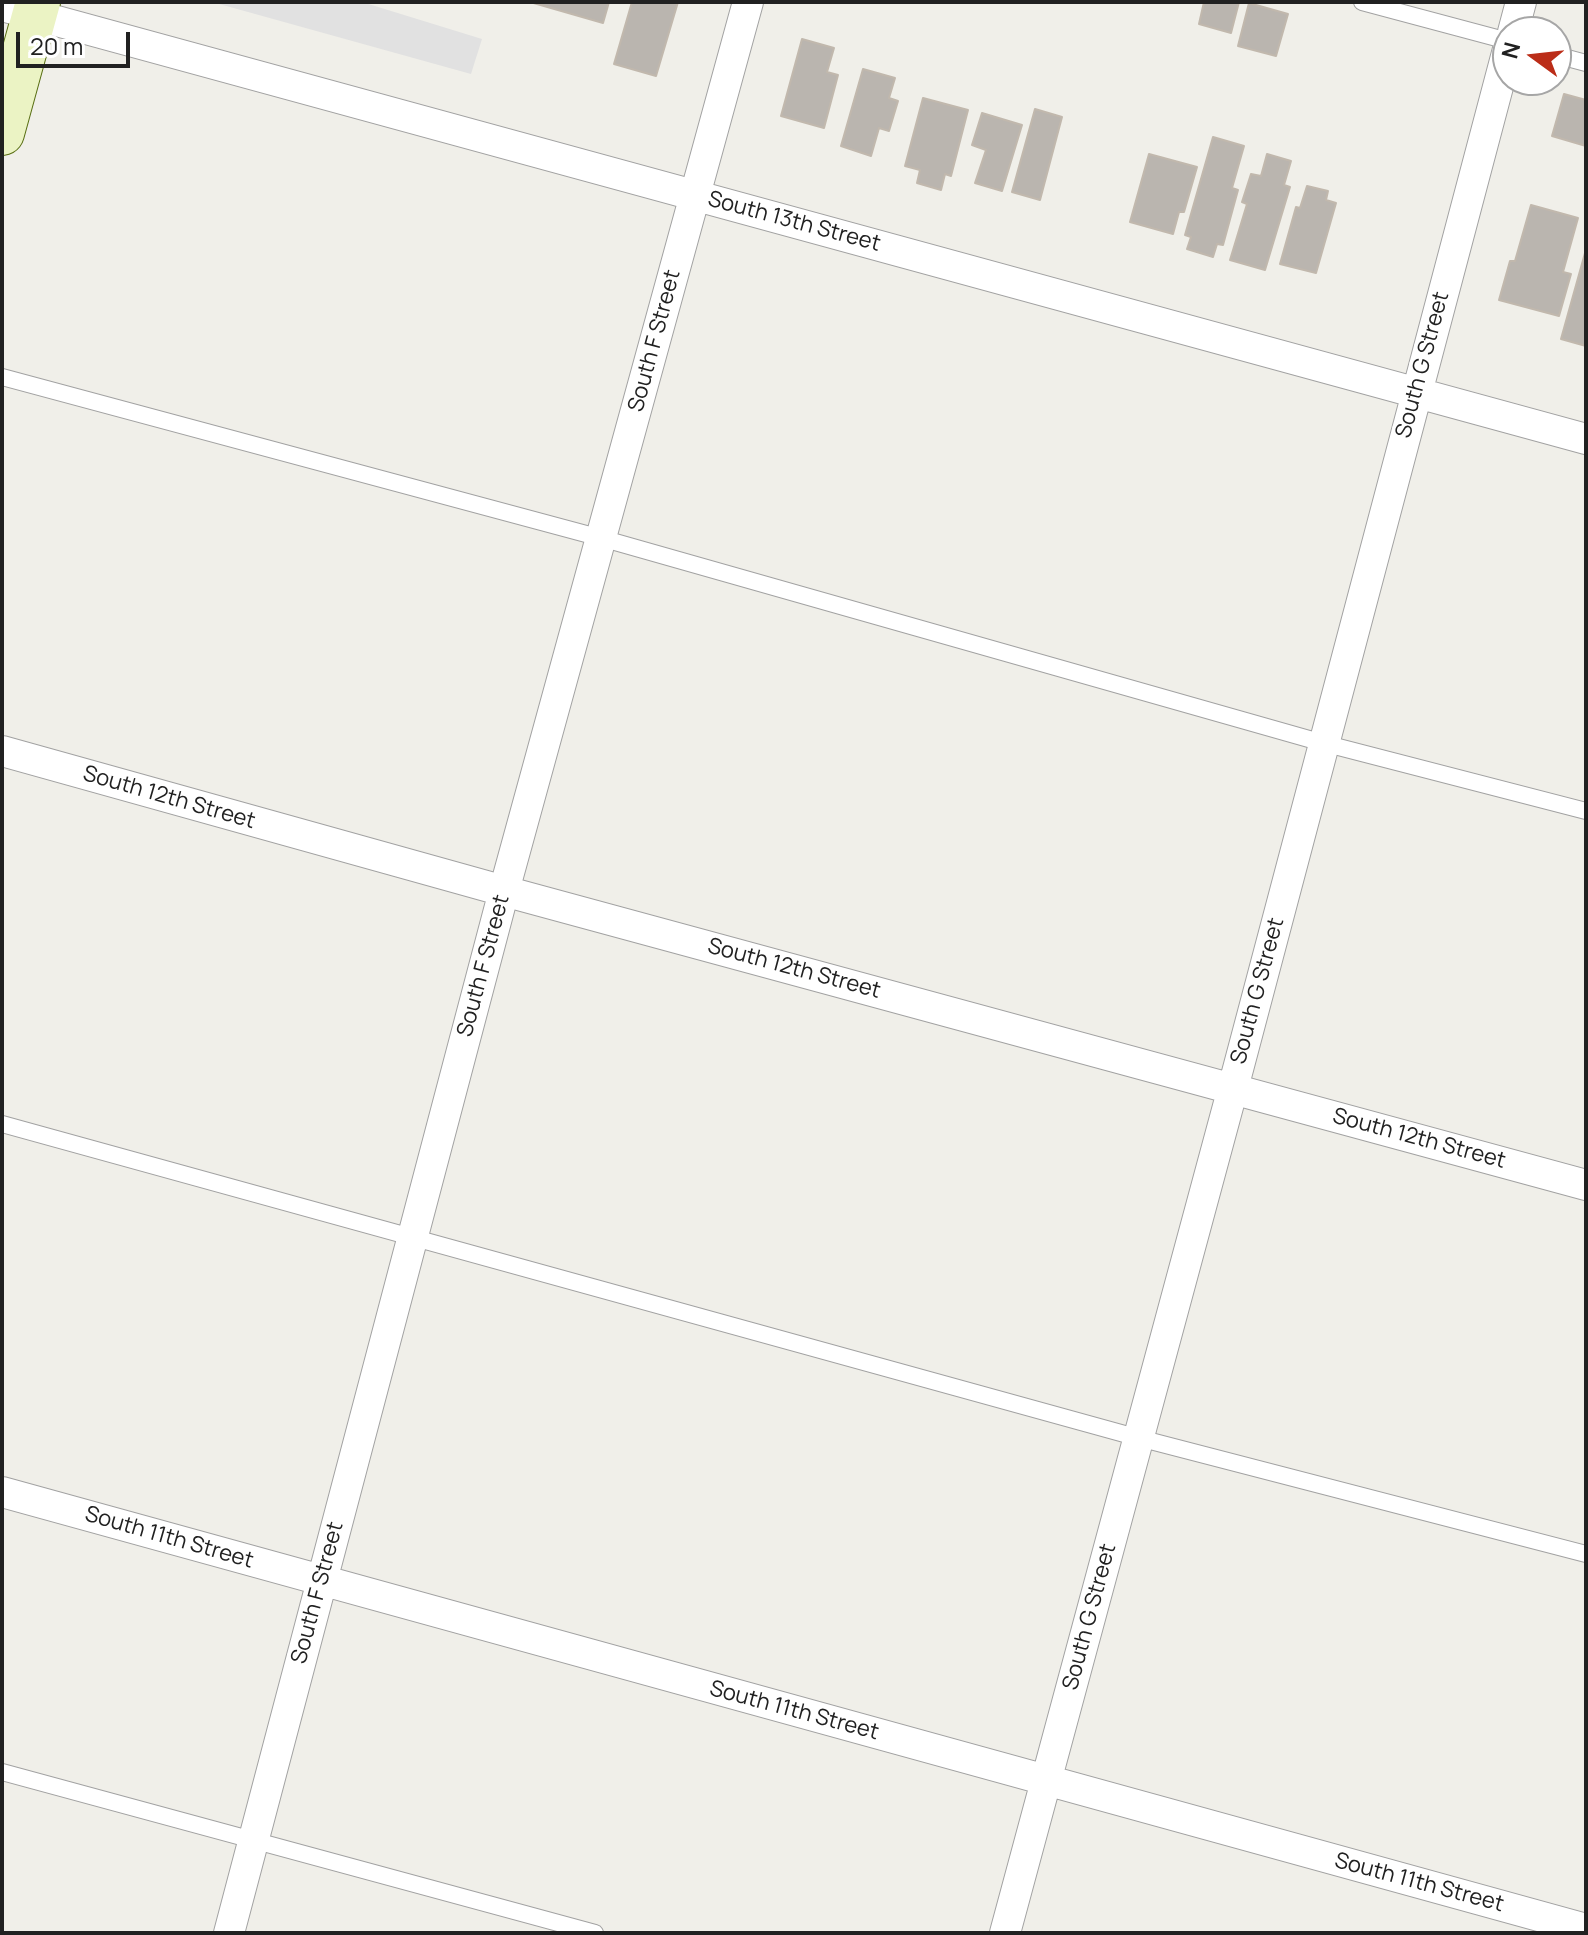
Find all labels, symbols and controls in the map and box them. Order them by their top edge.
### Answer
scale bar [20,16,134,66]
north arrow [1492,16,1572,96]
text: 20 m [30,29,83,62]
text: N [1494,39,1527,62]
street label: South 13th Street [705,186,883,258]
street label: South F Street [623,267,687,415]
street label: South G Street [1391,289,1455,441]
street label: South 12th Street [80,761,258,835]
street label: South F Street [452,892,516,1040]
street label: South G Street [1226,915,1290,1067]
street label: South 12th Street [705,933,883,1005]
street label: South 12th Street [1330,1103,1508,1175]
street label: South 11th Street [82,1501,256,1575]
street label: South F Street [286,1519,350,1667]
street label: South G Street [1058,1541,1122,1693]
street label: South 11th Street [707,1676,881,1746]
street label: South 11th Street [1332,1848,1506,1918]

